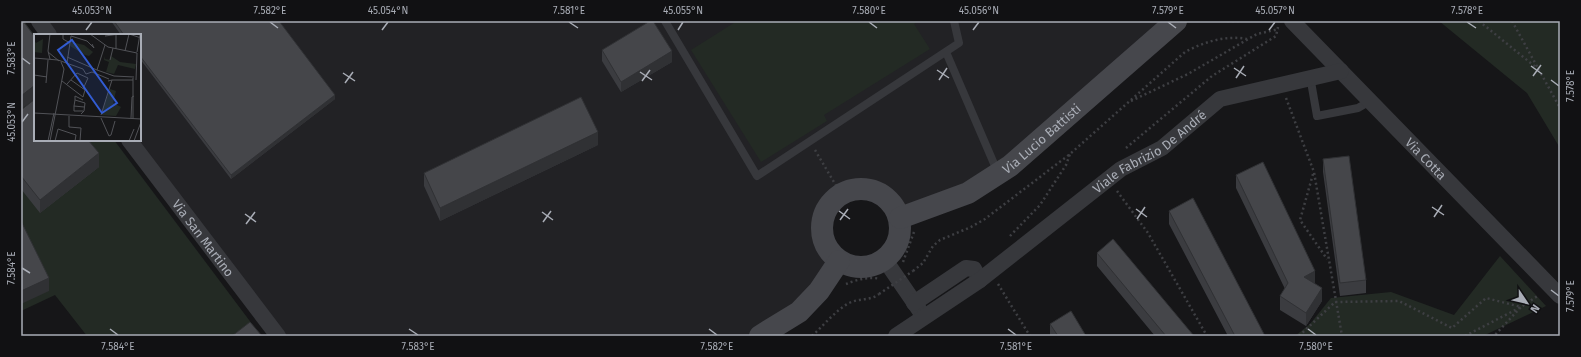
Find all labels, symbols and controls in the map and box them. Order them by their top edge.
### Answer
text: 45.053°N [72,5,112,17]
text: 7.582°E [254,5,286,17]
text: 45.054°N [368,5,408,17]
text: 7.581°E [553,5,585,17]
text: 45.055°N [663,5,703,17]
text: 7.580°E [852,5,886,17]
text: 45.056°N [959,5,999,17]
text: 7.579°E [1152,5,1184,17]
text: 45.057°N [1255,5,1295,17]
text: 7.578°E [1451,5,1483,17]
inset map [34,34,141,141]
text: 7.583°E [6,41,18,75]
text: 7.578°E [1565,70,1577,102]
street label: Via Lucio Battisti [999,100,1083,177]
text: 45.053°N [6,102,18,142]
street label: Viale Fabrizio De André [1090,107,1209,196]
street label: Via Cotta [1402,134,1450,183]
street label: Via San Martino [169,197,237,279]
text: 7.584°E [6,251,18,285]
text: 7.579°E [1565,280,1577,312]
north arrow [1507,283,1547,323]
text: N [1527,302,1542,315]
text: 7.584°E [101,341,135,353]
text: 7.583°E [401,341,435,353]
text: 7.582°E [701,341,733,353]
text: 7.581°E [1000,341,1032,353]
text: 7.580°E [1299,341,1333,353]

